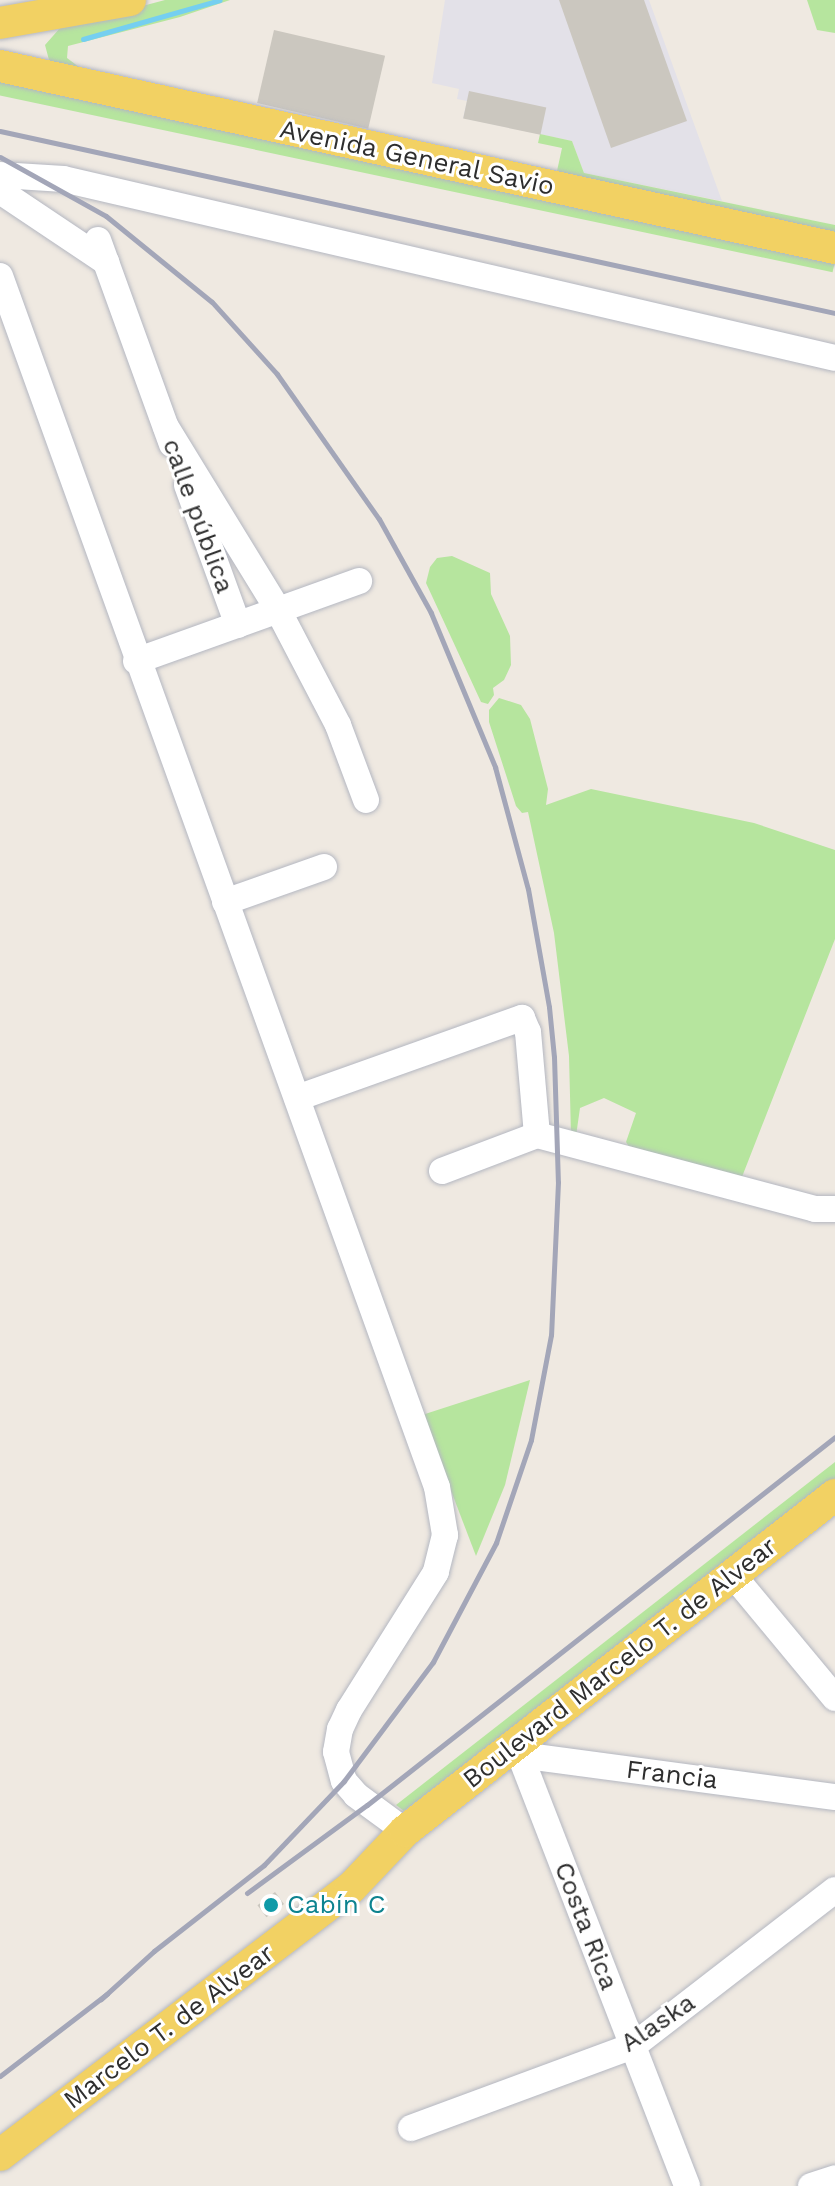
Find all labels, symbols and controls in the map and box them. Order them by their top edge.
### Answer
street label: Avenida General Savio [276,114,558,202]
street label: calle pública [156,435,240,597]
street label: Boulevard Marcelo T. de Alvear [456,1530,784,1796]
street label: Francia [624,1754,720,1796]
street label: Costa Rica [547,1857,625,1995]
place label: Cabín C [287,1889,386,1921]
marker: Cabín C [262,1896,280,1914]
street label: Marcelo T. de Alvear [57,1937,281,2117]
street label: Alaska [615,1987,701,2059]

